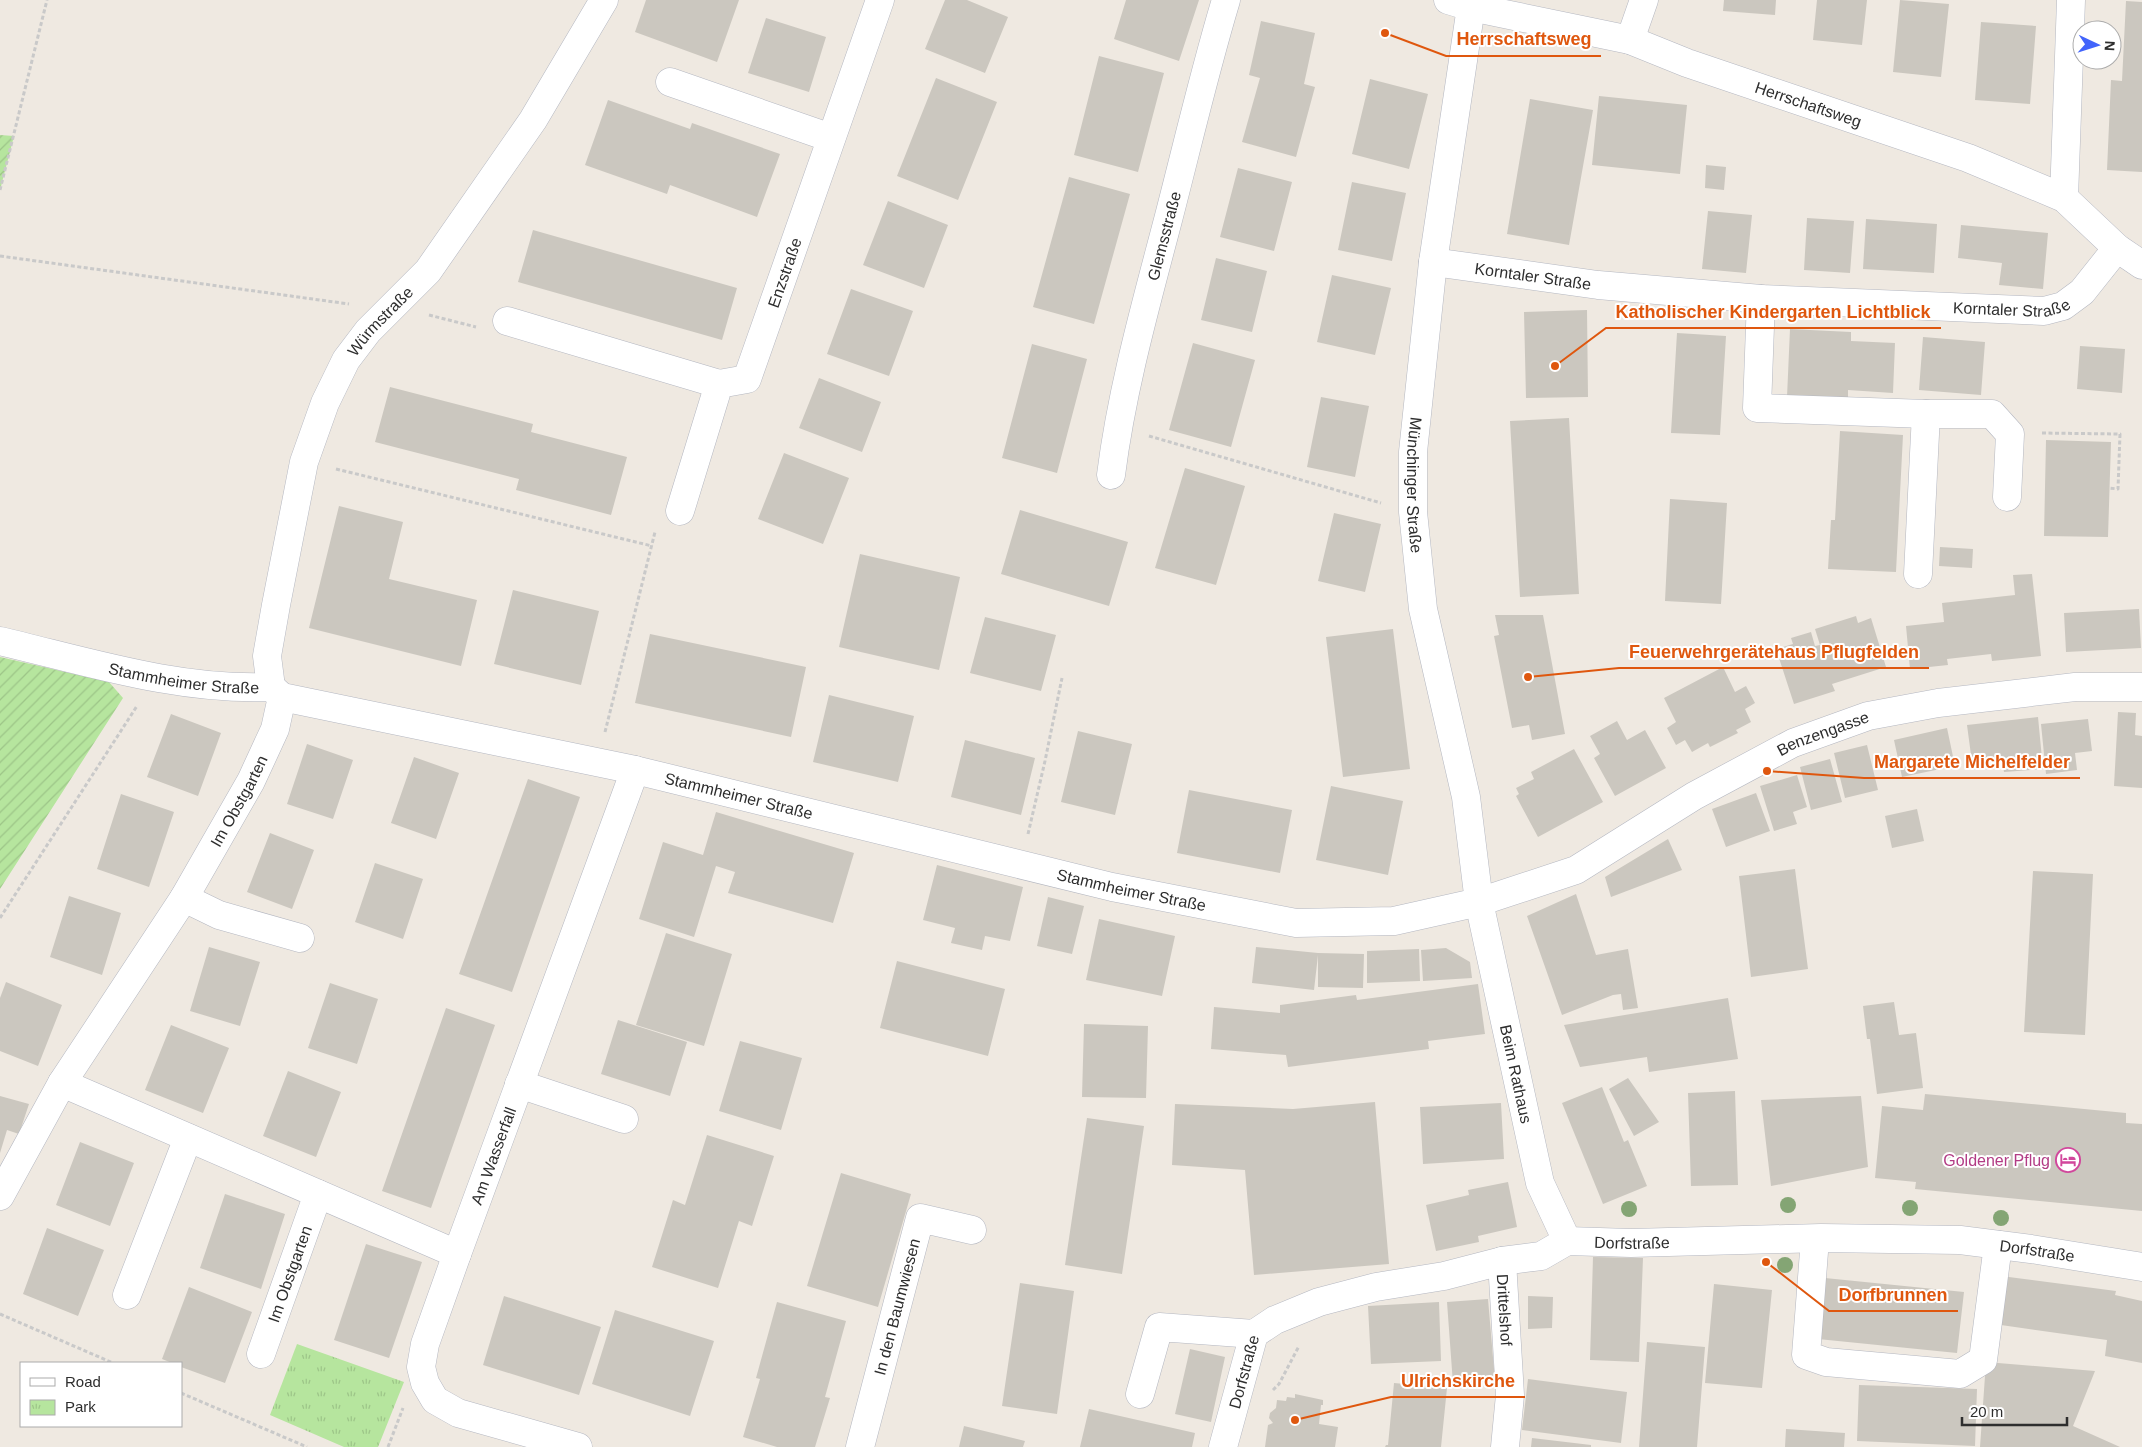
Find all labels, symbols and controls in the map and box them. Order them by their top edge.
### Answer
north arrow [2072,20,2122,70]
callout: Herrschaftsweg [1446,23,1601,56]
text: Herrschaftsweg [1456,29,1592,49]
text: N [2102,40,2118,52]
street label: Herrschaftsweg [1753,78,1864,130]
street label: Glemsstraße [1144,189,1184,282]
street label: Enzstraße [764,235,804,310]
street label: Korntaler Straße [1474,259,1592,292]
street label: Würmstraße [344,283,416,359]
callout: Katholischer Kindergarten Lichtblick [1606,295,1941,328]
street label: Korntaler Straße [1953,295,2073,320]
text: Katholischer Kindergarten Lichtblick [1615,302,1932,322]
street label: Münchinger Straße [1405,416,1426,554]
callout: Feuerwehrgerätehaus Pflugfelden [1619,635,1929,668]
text: Feuerwehrgerätehaus Pflugfelden [1629,642,1919,662]
street label: Stammheimer Straße [107,659,259,696]
street label: Benzengasse [1774,708,1871,759]
callout: Margarete Michelfelder [1864,745,2080,778]
text: Margarete Michelfelder [1874,752,2070,772]
street label: Im Obstgarten [207,753,270,849]
street label: Stammheimer Straße [663,769,815,822]
street label: Stammheimer Straße [1055,865,1208,914]
street label: Beim Rathaus [1497,1023,1535,1125]
street label: Am Wasserfall [467,1105,519,1207]
hotel icon: Goldener Pflug [2055,1147,2081,1173]
place label: Goldener Pflug [1943,1152,2050,1169]
street label: Im Obstgarten [264,1223,315,1325]
street label: Dorfstraße [1594,1233,1670,1252]
street label: In den Baumwiesen [871,1237,923,1377]
street label: Dorfstraße [1999,1237,2076,1264]
street label: Drittelshof [1494,1273,1516,1347]
callout: Dorfbrunnen [1829,1278,1958,1311]
text: Dorfbrunnen [1839,1285,1947,1305]
street label: Dorfstraße [1225,1333,1262,1410]
legend [20,1362,182,1427]
callout: Ulrichskirche [1391,1364,1525,1397]
text: Ulrichskirche [1401,1371,1515,1391]
text: Road [65,1373,101,1390]
scale bar [1962,1394,2067,1426]
text: Park [65,1398,96,1415]
text: 20 m [1970,1403,2003,1420]

